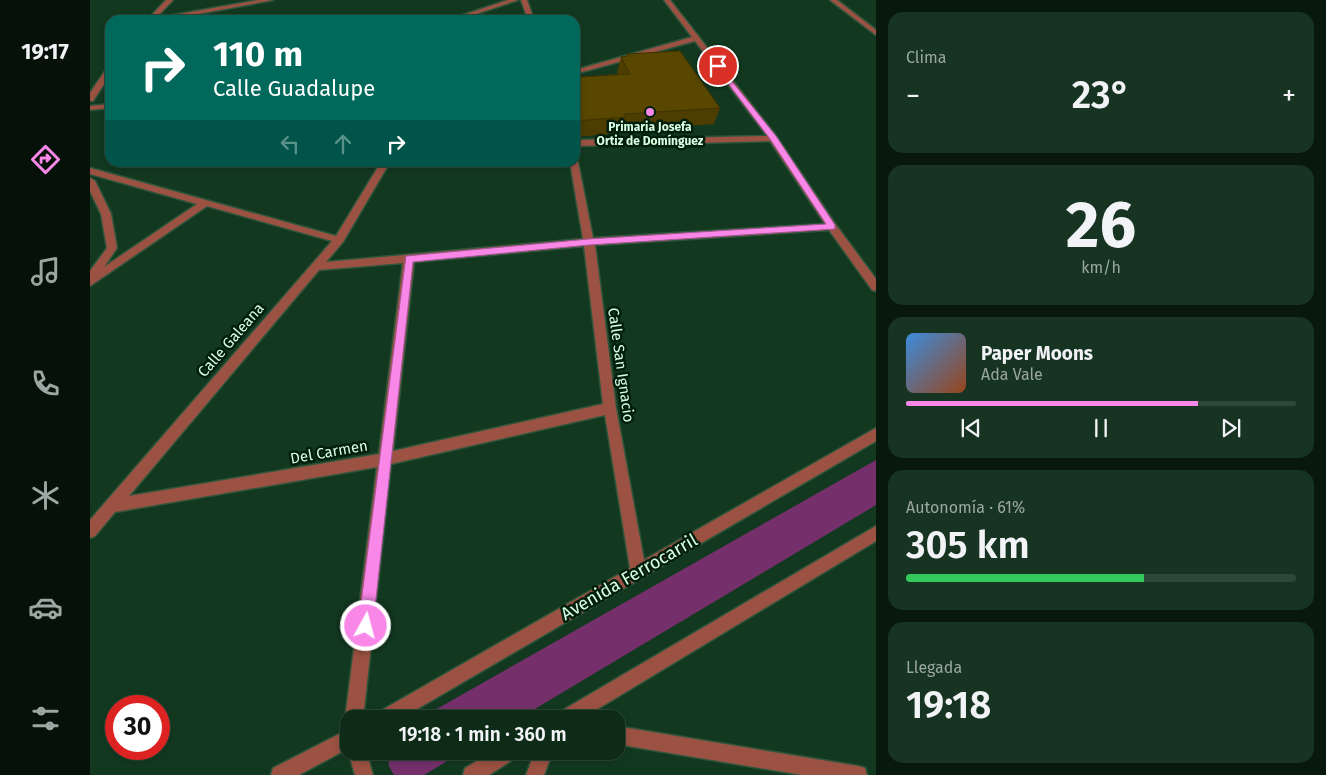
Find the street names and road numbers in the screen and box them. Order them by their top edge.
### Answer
street label: Calle Galeana [194,299,268,381]
street label: Calle San Ignacio [604,307,638,423]
street label: Del Carmen [289,436,369,468]
street label: Avenida Ferrocarril [557,529,701,625]

